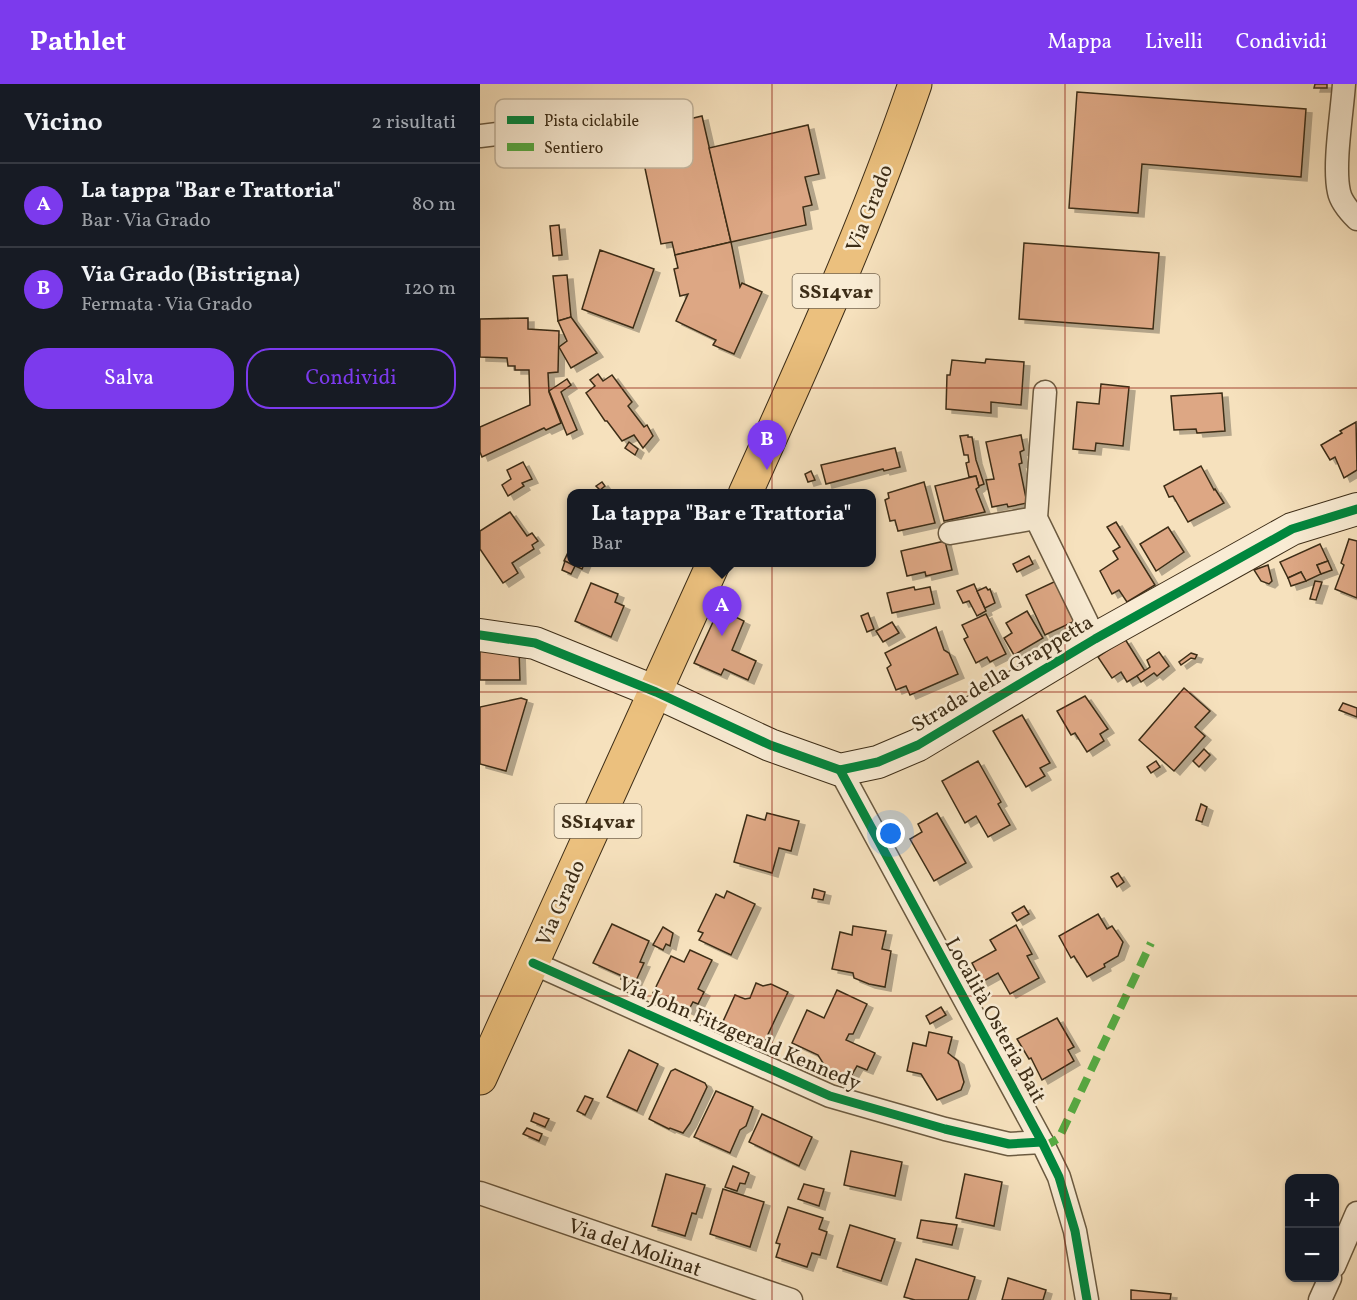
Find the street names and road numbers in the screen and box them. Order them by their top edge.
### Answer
street label: Via Grado [840,160,901,257]
road number: SS14var [792,274,880,308]
street label: Strada della Grappetta [906,608,1099,740]
road number: SS14var [554,804,642,838]
street label: Via Grado [529,856,593,952]
street label: Località Osteria Bait [937,932,1052,1109]
street label: Via John Fitzgerald Kennedy [614,970,866,1099]
street label: Via del Molinat [564,1212,705,1285]

